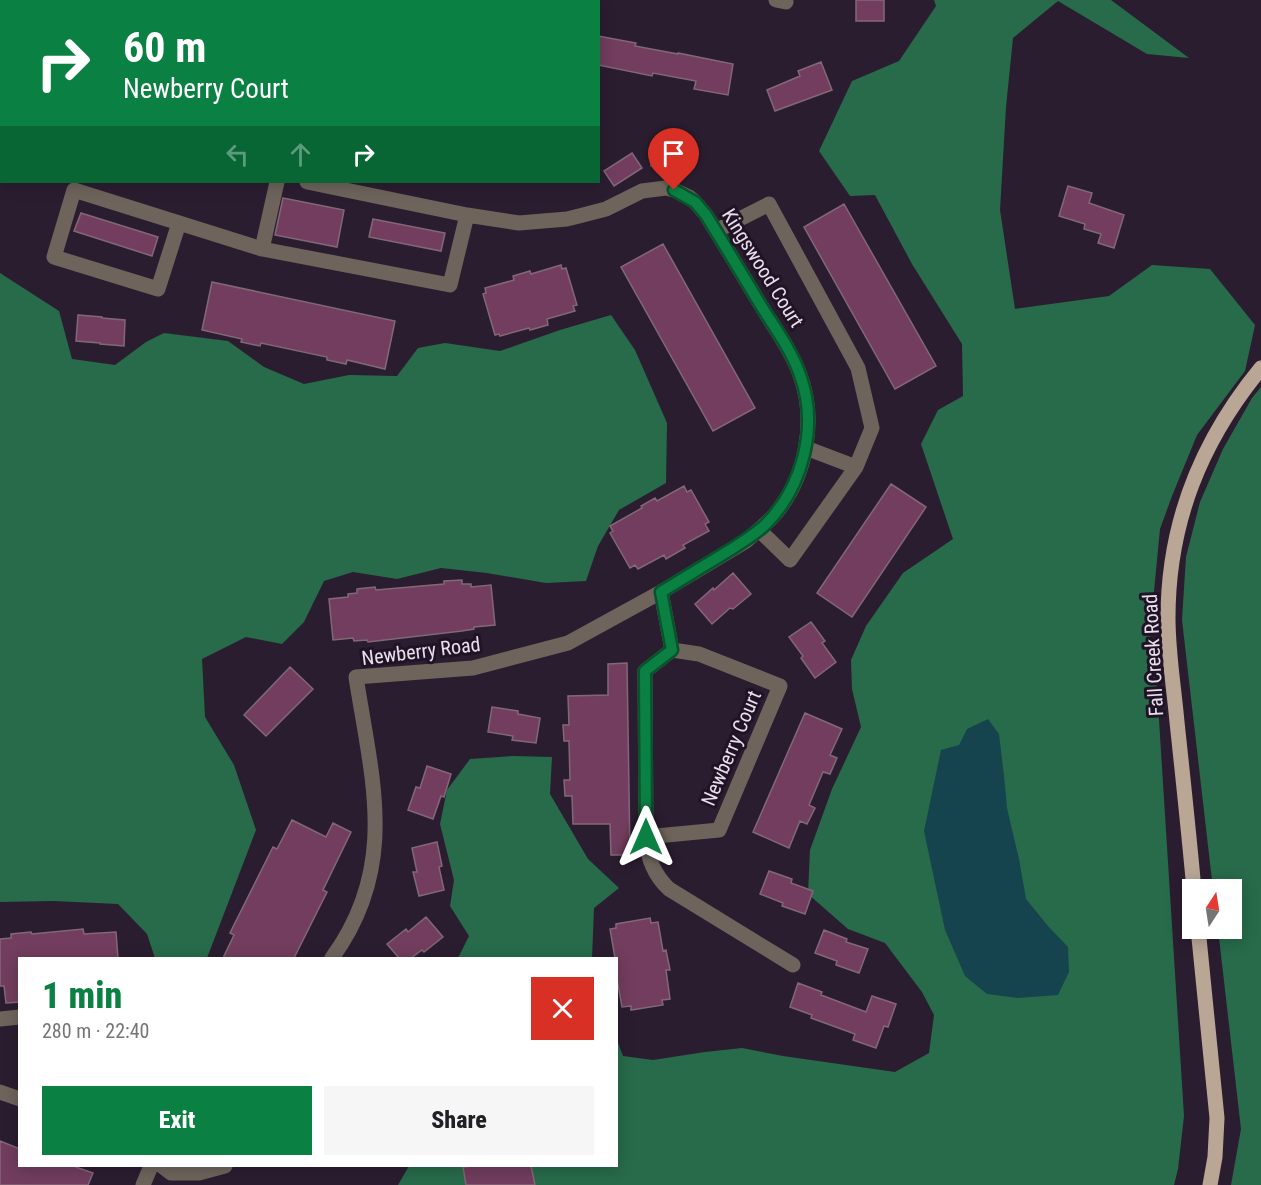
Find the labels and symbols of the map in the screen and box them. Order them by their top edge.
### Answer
pin [648,128,699,190]
street label: Kingswood Court [717,204,809,332]
street label: Fall Creek Road [1138,593,1168,717]
street label: Newberry Road [360,632,482,670]
street label: Newberry Court [696,687,766,809]
position arrow [614,805,678,869]
north arrow [1182,879,1242,939]

